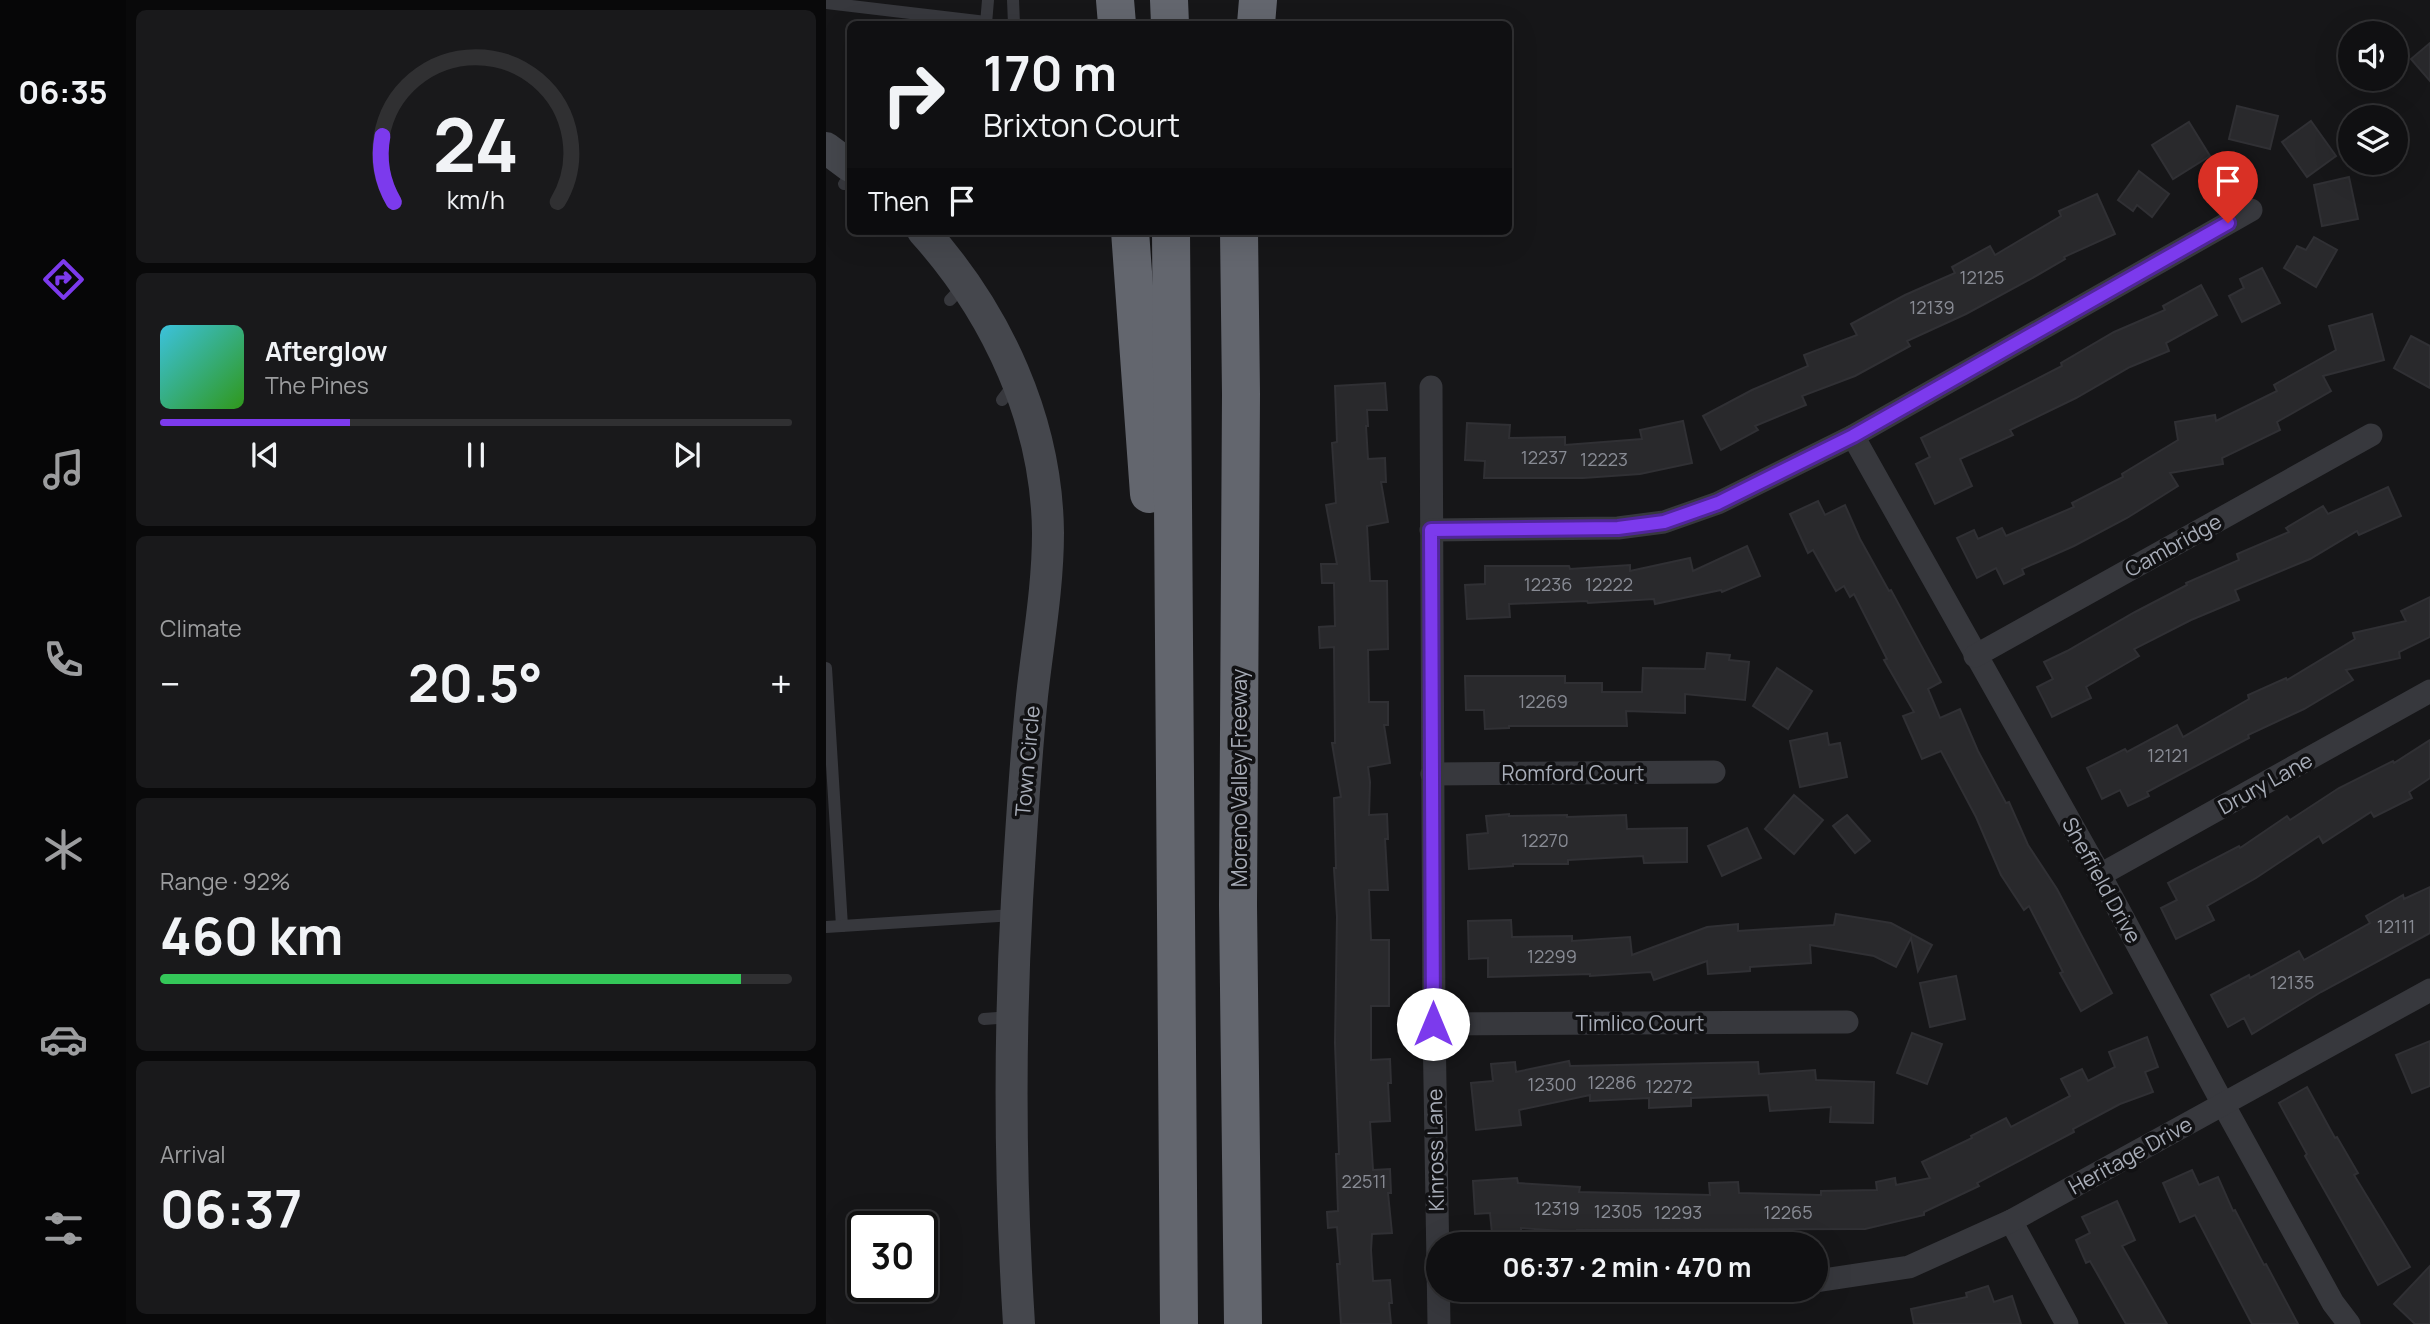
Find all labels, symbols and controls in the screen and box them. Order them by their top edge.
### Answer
map controls [2338,21,2408,175]
button: sound [2338,21,2408,91]
text: 170 m [983,39,1117,106]
icon: right [868,49,959,140]
text: 06:35 [18,70,108,114]
text: 24 [433,95,519,195]
text: Brixton Court [983,103,1180,147]
button: layers [2338,105,2408,175]
pin [2198,151,2258,223]
icon: arrive [2209,162,2247,200]
text: km/h [447,182,505,217]
icon: arrive [943,182,981,220]
text: Then [868,183,929,219]
icon: directions [39,255,88,304]
house number: 12125 [1960,265,2004,289]
house number: 12139 [1909,295,1955,319]
text: Afterglow [265,333,387,369]
text: The Pines [265,369,369,401]
icon: previous [246,436,284,474]
icon: pause [457,436,495,474]
icon: next [668,436,706,474]
icon: music [39,445,88,494]
house number: 12237 [1521,445,1567,469]
house number: 12223 [1580,447,1628,471]
street label: Cambridge [2120,507,2226,583]
house number: 12236 [1524,572,1572,596]
house number: 12222 [1585,572,1633,596]
text: Climate [160,612,242,644]
icon: phone [39,635,88,684]
text: 20.5° [408,647,543,718]
text: − [160,657,181,709]
text: + [770,657,792,709]
street label: Moreno Valley Freeway [1225,669,1253,887]
house number: 12269 [1518,689,1568,713]
street label: Town Circle [1008,704,1046,818]
house number: 12121 [2147,743,2189,767]
street label: Drury Lane [2213,746,2317,820]
street label: Romford Court [1502,759,1644,787]
street label: Sheffield Drive [2056,812,2148,948]
icon: climate [39,825,88,874]
house number: 12270 [1521,828,1569,852]
text: Range · 92% [160,865,291,897]
text: 460 km [160,900,343,971]
house number: 12111 [2377,914,2415,938]
house number: 12299 [1527,944,1577,968]
house number: 12135 [2270,970,2314,994]
position arrow [1396,987,1470,1061]
street label: Timlico Court [1576,1009,1704,1037]
icon: car [39,1015,88,1064]
house number: 12286 [1587,1070,1637,1094]
house number: 12300 [1527,1072,1577,1096]
house number: 12272 [1646,1074,1692,1098]
street label: Kinross Lane [1420,1088,1450,1212]
street label: Heritage Drive [2063,1109,2197,1201]
text: Arrival [160,1138,226,1170]
house number: 22511 [1342,1169,1386,1193]
text: 06:37 [160,1173,302,1244]
house number: 12319 [1534,1196,1580,1220]
house number: 12305 [1594,1199,1642,1223]
house number: 12293 [1654,1200,1702,1224]
house number: 12265 [1763,1200,1813,1224]
icon: filters [39,1204,88,1253]
speed limit sign: 30 [847,1211,938,1302]
text: 06:37 · 2 min · 470 m [1503,1249,1751,1285]

